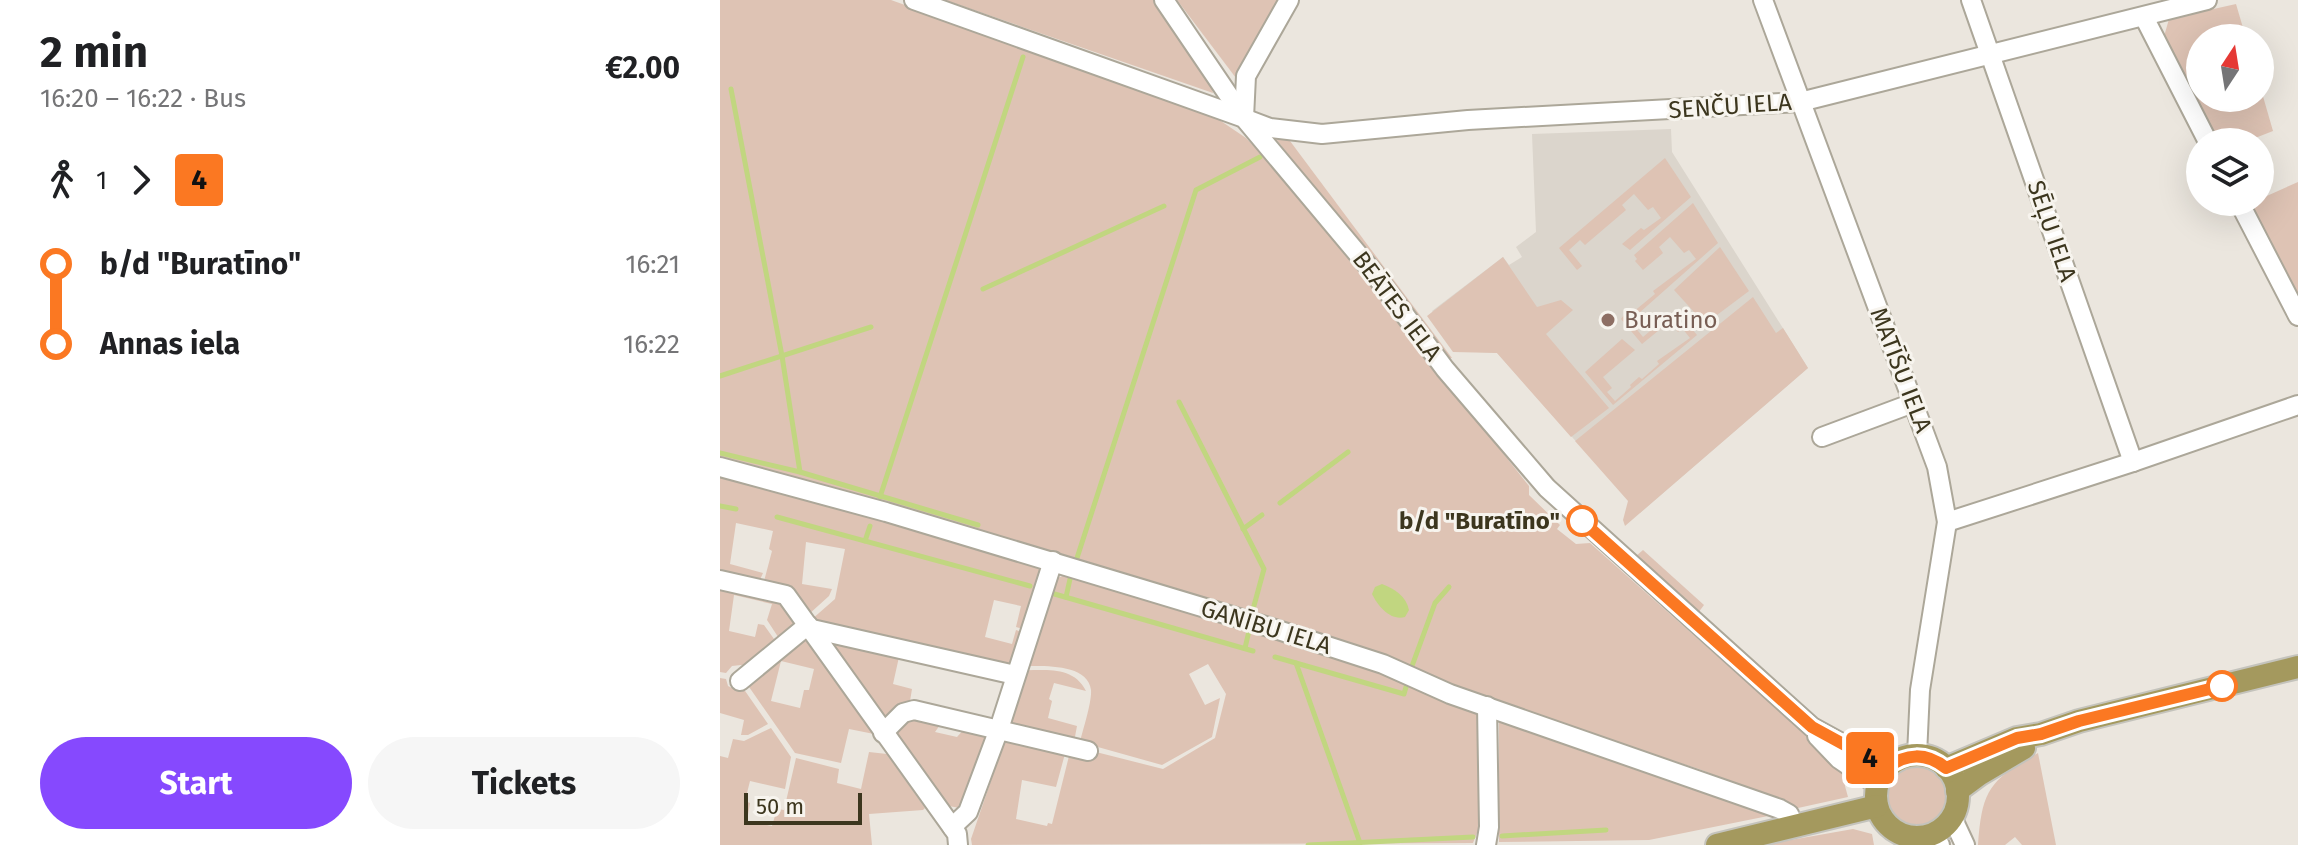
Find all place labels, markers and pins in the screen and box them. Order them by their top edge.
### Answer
place label: Buratino [1624,306,1718,334]
marker: Buratino [1599,311,1617,329]
marker: b/d "Buratīno" [1567,506,1597,536]
place label: b/d "Buratīno" [1399,507,1560,535]
unlabelled marker [2207,671,2237,701]

